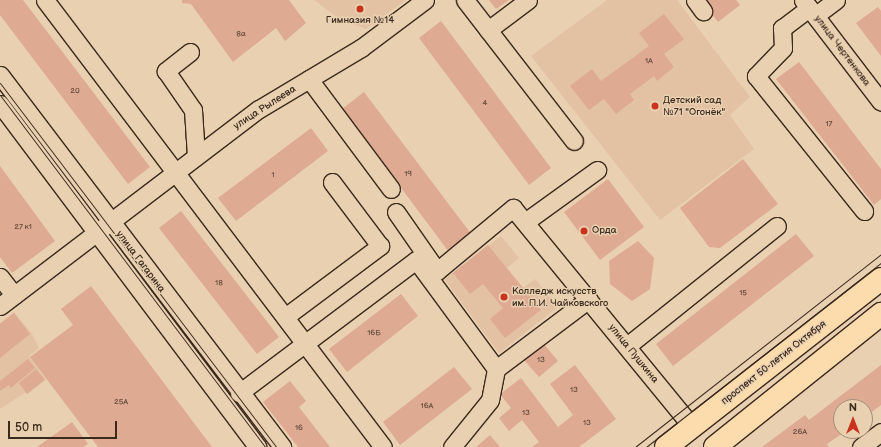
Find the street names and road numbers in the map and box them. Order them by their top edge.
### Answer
street label: улица Чертенкова [812,13,872,89]
street label: улица Рылеева [232,83,298,133]
street label: улица Гагарина [113,229,167,295]
street label: проспект 50-летия Октября [719,318,829,408]
street label: улица Пушкина [605,322,661,386]

